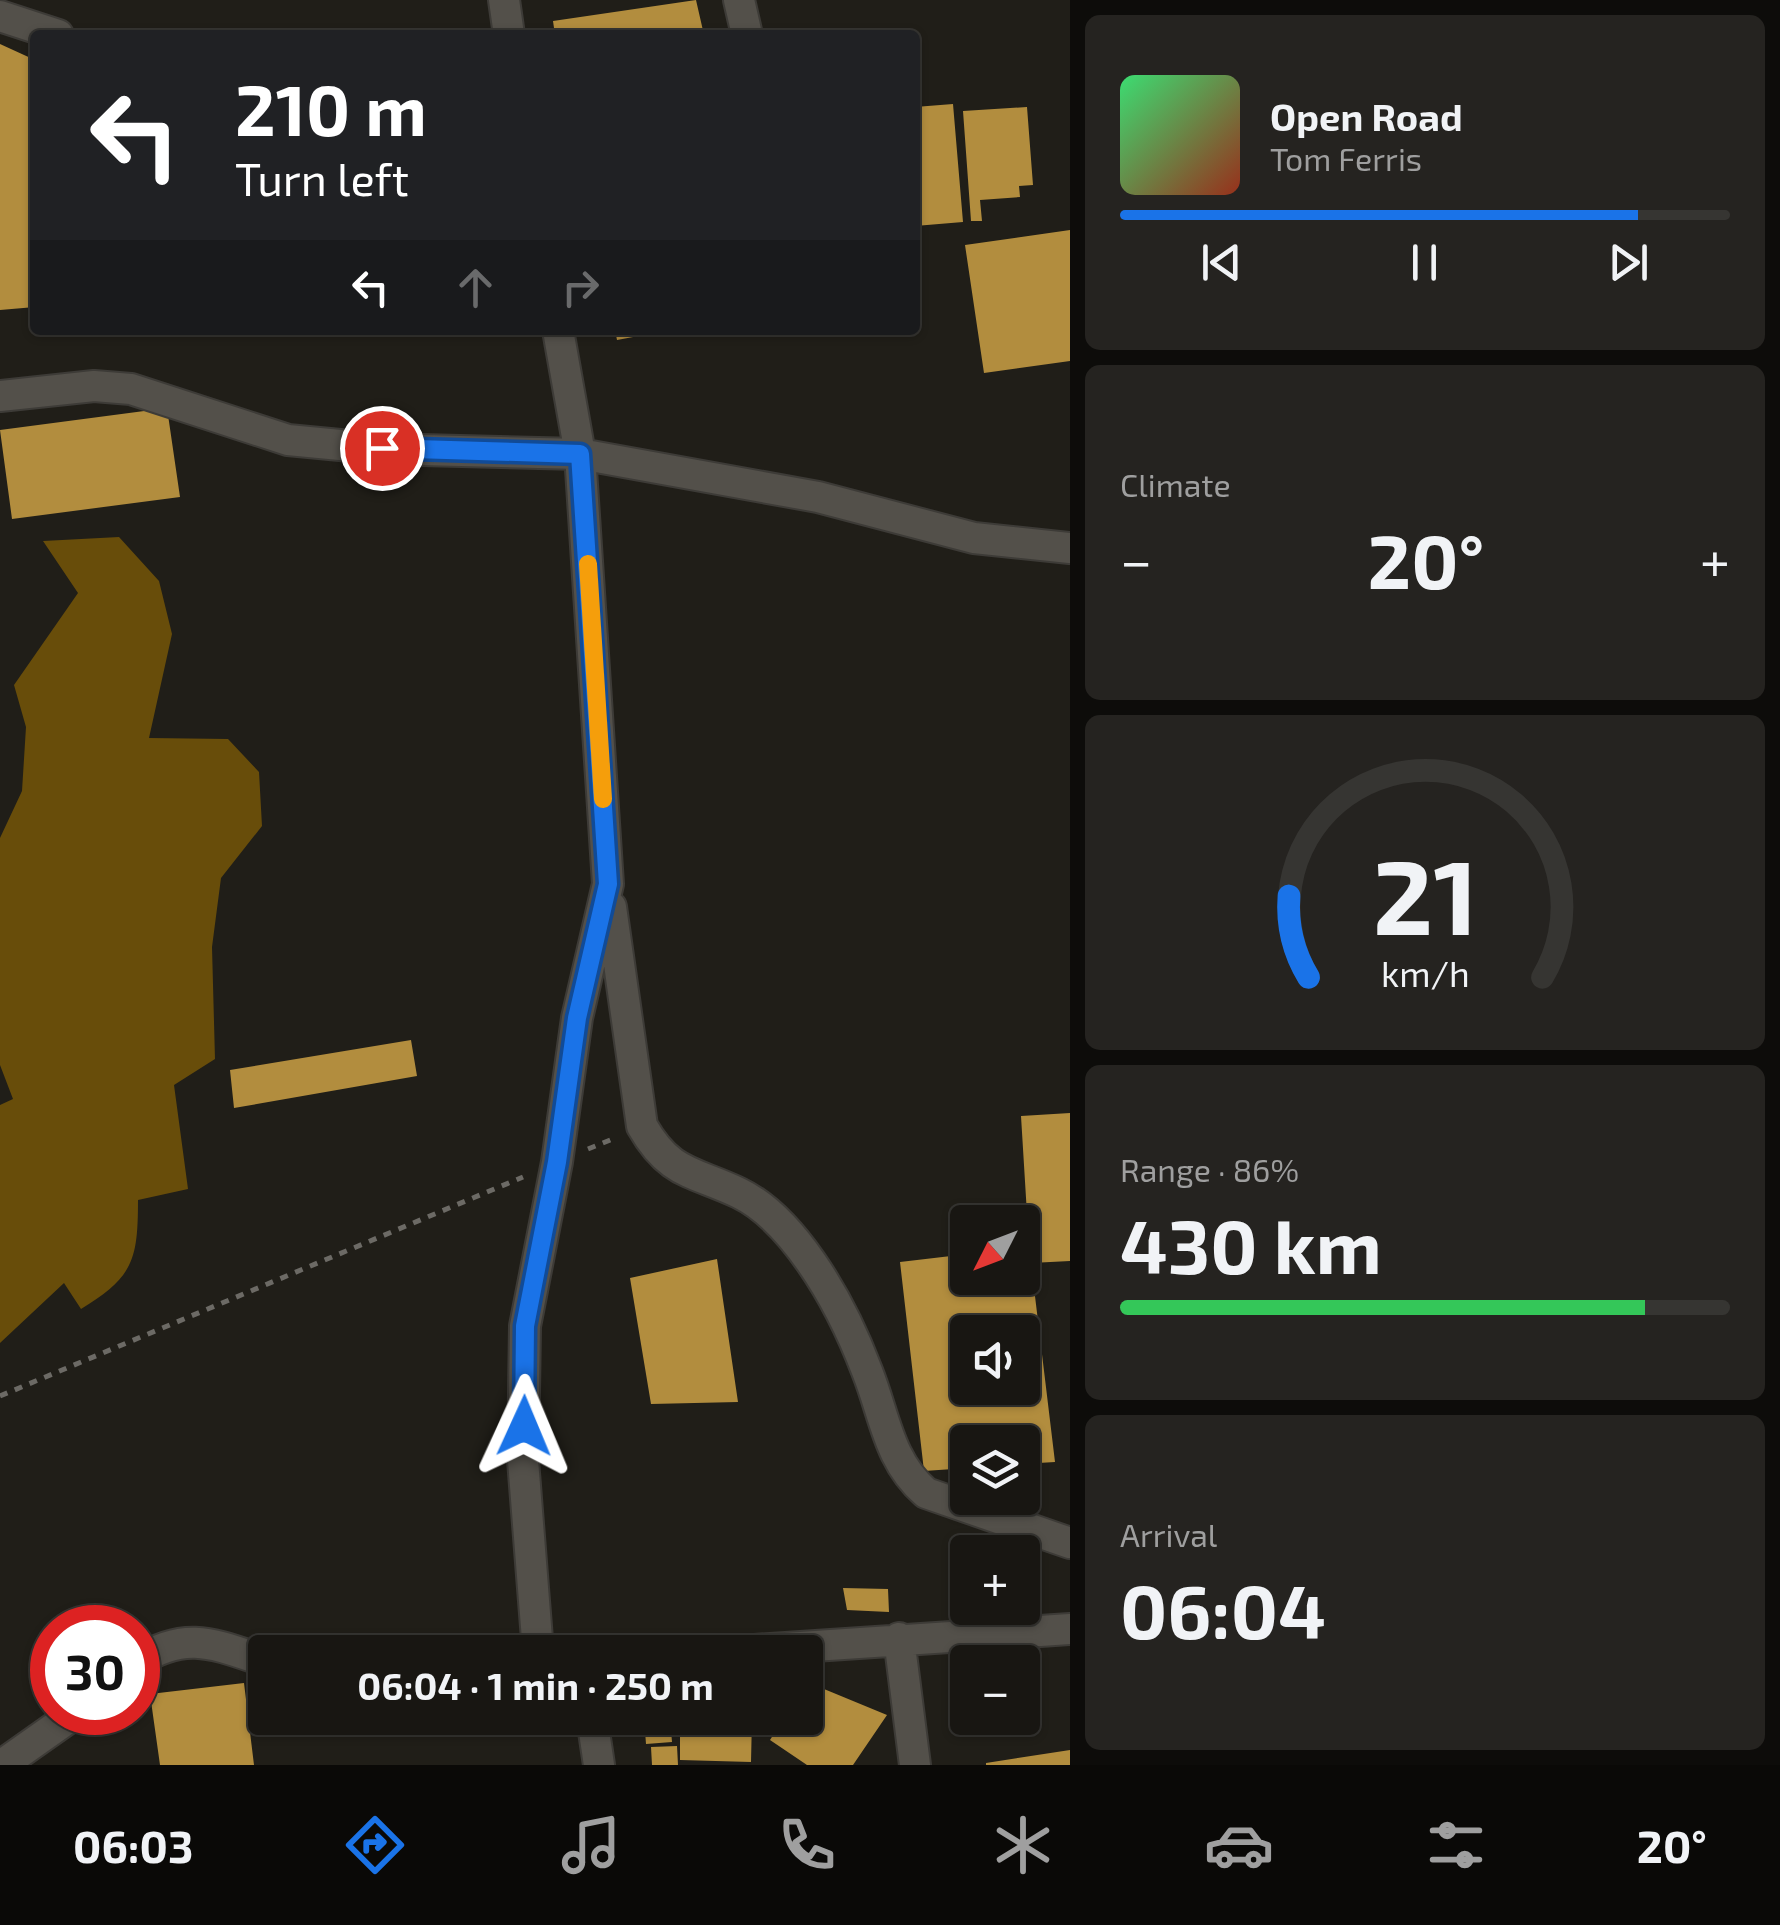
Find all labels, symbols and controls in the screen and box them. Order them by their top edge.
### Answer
text: 210 m [235,66,427,150]
icon: left [70,70,200,200]
text: Open Road [1270,93,1463,139]
text: Tom Ferris [1270,139,1422,177]
text: Turn left [235,151,409,205]
icon: previous [1194,235,1249,290]
icon: pause [1397,235,1452,290]
icon: next [1601,235,1656,290]
icon: left [343,260,398,315]
icon: ahead [448,260,503,315]
icon: right [553,260,608,315]
pin [340,406,425,491]
icon: arrive [355,421,410,476]
text: Climate [1120,465,1231,503]
text: 20° [1368,514,1484,604]
text: − [1120,526,1152,592]
text: + [1700,526,1730,592]
text: 21 [1372,831,1478,956]
text: km/h [1381,951,1469,994]
text: Range · 86% [1120,1150,1299,1188]
text: 430 km [1120,1199,1382,1289]
north arrow [950,1205,1040,1295]
map controls [950,1205,1040,1735]
button: sound [950,1315,1040,1405]
position arrow [472,1374,576,1478]
button: layers [950,1425,1040,1515]
text: Arrival [1120,1515,1217,1553]
button: + [950,1535,1040,1625]
text: 06:04 [1120,1564,1326,1654]
speed limit sign: 30 [30,1605,160,1735]
button: − [950,1645,1040,1735]
text: 06:04 · 1 min · 250 m [357,1662,714,1708]
icon: directions [340,1810,410,1880]
icon: music [556,1810,626,1880]
icon: phone [772,1810,842,1880]
icon: climate [988,1810,1058,1880]
icon: car [1204,1810,1274,1880]
icon: filters [1421,1810,1491,1880]
text: 06:03 [73,1818,194,1872]
text: 20° [1637,1818,1707,1872]

